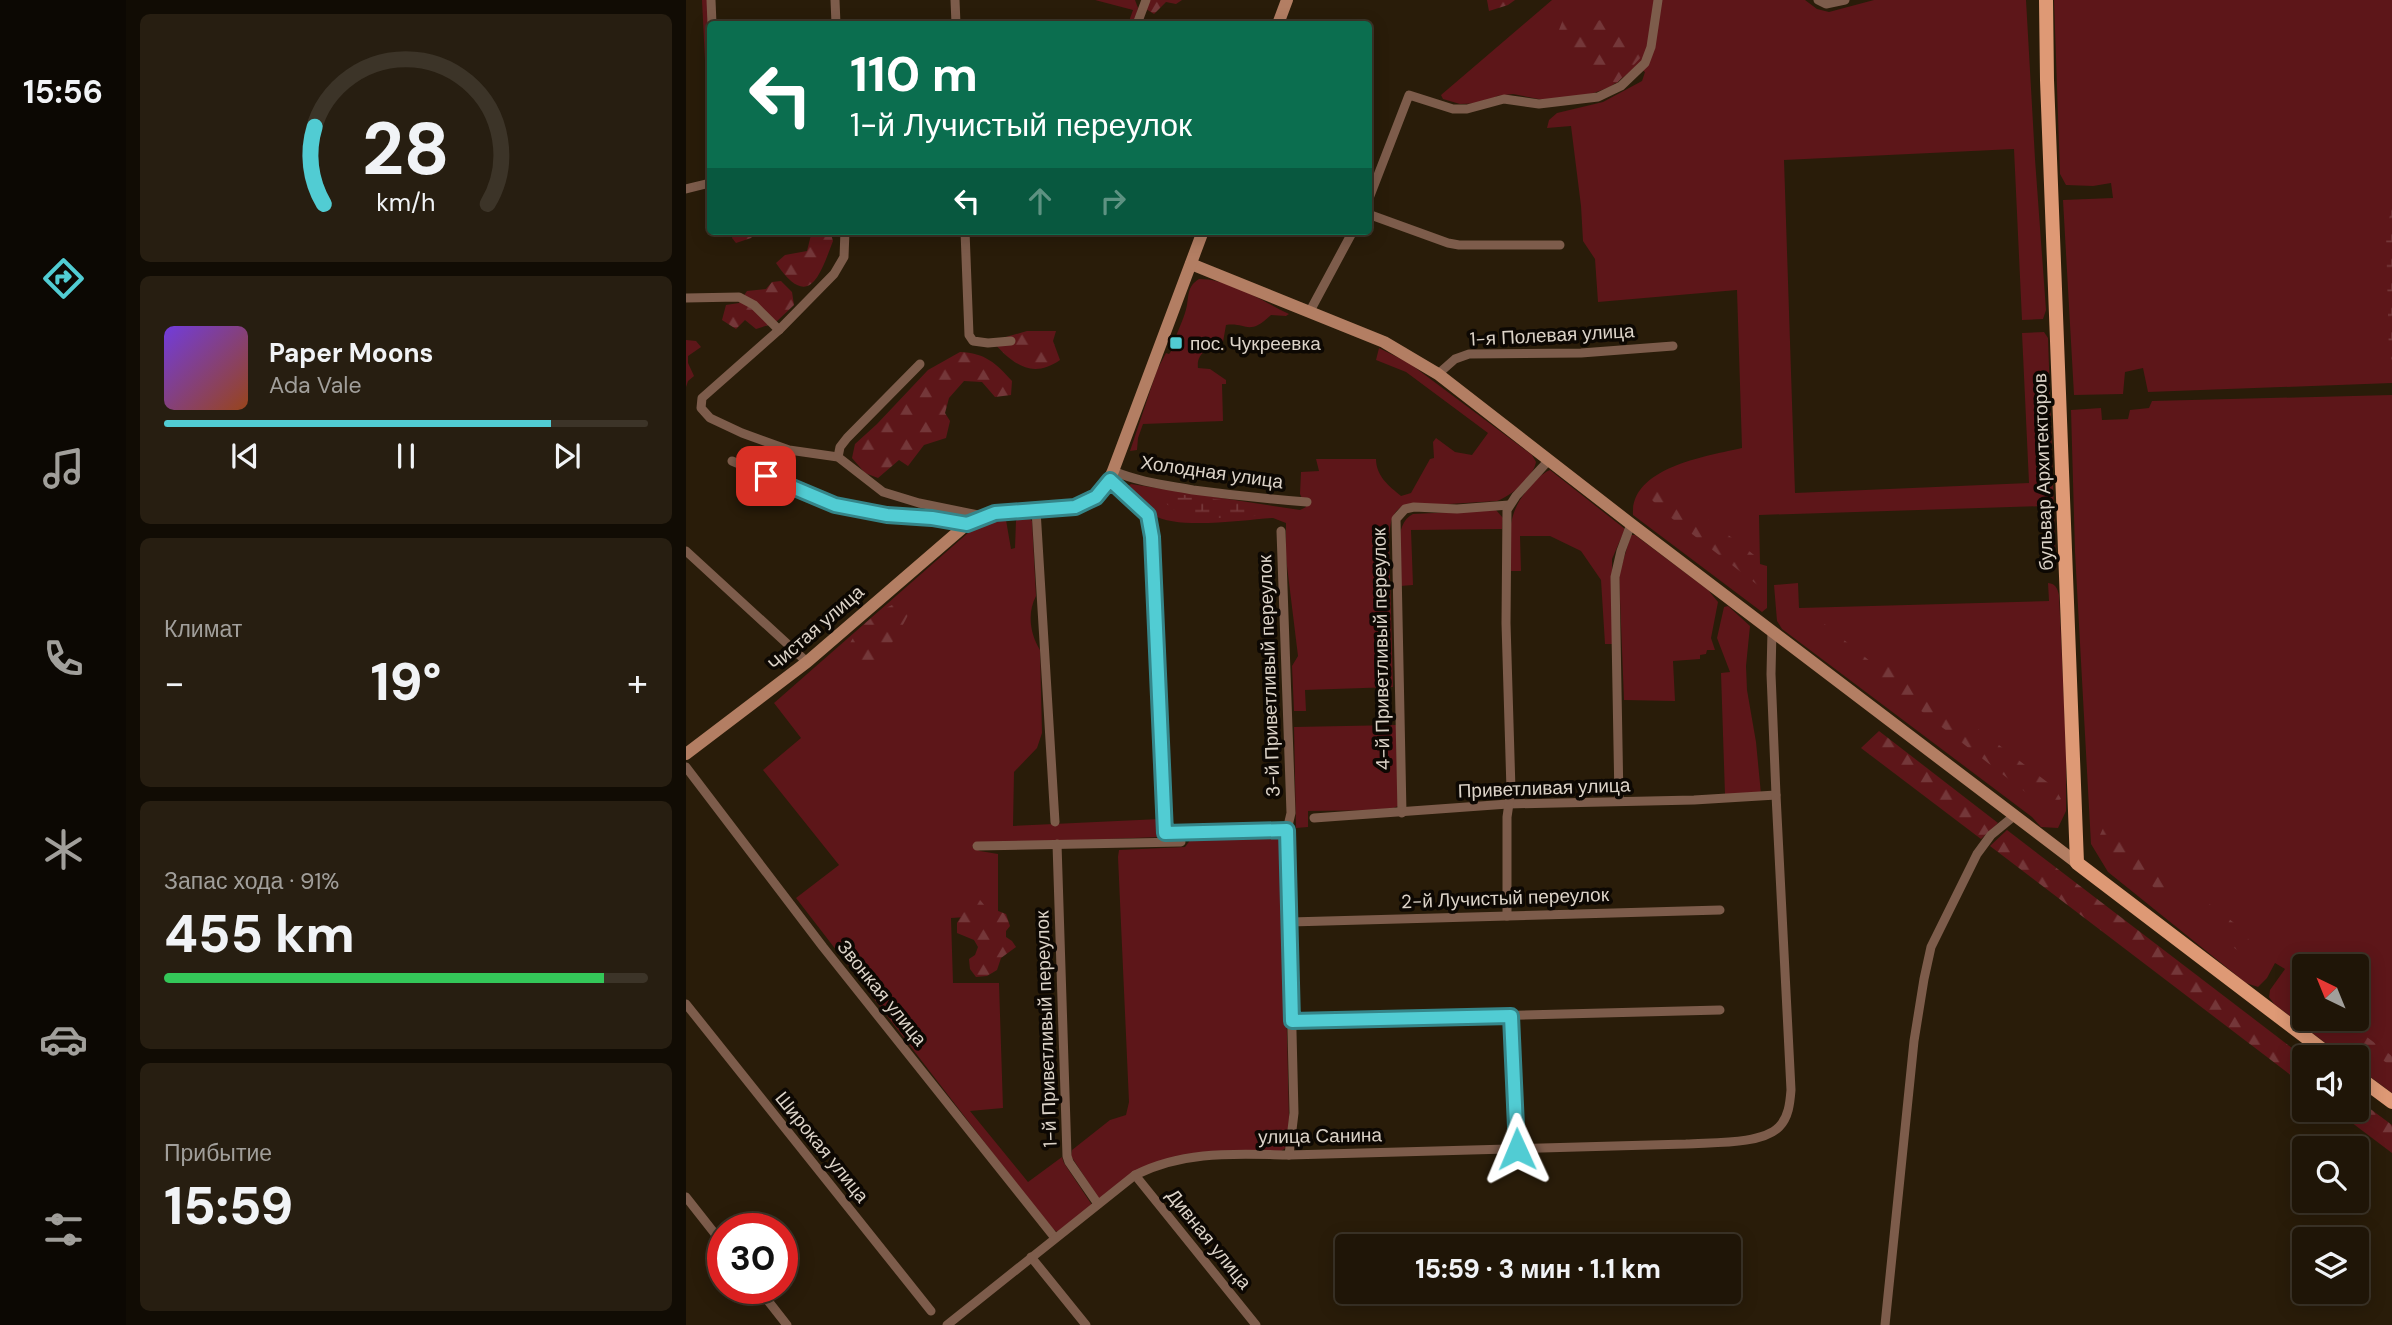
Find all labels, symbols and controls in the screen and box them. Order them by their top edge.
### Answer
text: 110 m [850,42,978,106]
icon: left [735,49,826,140]
text: 15:56 [23,71,103,113]
text: 28 [362,102,450,197]
text: 1-й Лучистый переулок [850,104,1192,146]
icon: left [948,182,986,220]
icon: ahead [1021,182,1059,220]
icon: right [1094,182,1132,220]
text: km/h [376,186,436,219]
icon: directions [39,254,88,303]
street label: 1-я Полевая улица [1469,318,1635,352]
place label: пос. Чукреевка [1190,331,1321,356]
marker: пос. Чукреевка [1168,335,1184,351]
text: Paper Moons [269,336,433,370]
text: Ada Vale [269,370,362,400]
street label: бульвар Архитекторов [2027,373,2059,571]
icon: previous [226,437,264,475]
icon: pause [387,437,425,475]
icon: next [548,437,586,475]
icon: music [39,444,88,493]
pin [736,446,796,506]
street label: Холодная улица [1139,450,1285,494]
icon: arrive [747,457,785,495]
street label: 4-й Приветливый переулок [1366,527,1396,770]
street label: 3-й Приветливый переулок [1252,554,1286,798]
street label: Чистая улица [763,579,870,677]
text: Климат [164,614,242,644]
icon: phone [39,634,88,683]
text: 19° [370,648,442,716]
text: − [164,658,185,708]
text: + [627,658,648,708]
street label: Приветливая улица [1457,772,1631,804]
icon: climate [39,825,88,874]
text: Запас хода · 91% [164,866,339,896]
street label: 2-й Лучистый переулок [1401,882,1610,914]
text: 455 km [164,900,355,968]
street label: 1-й Приветливый переулок [1029,909,1063,1148]
street label: Звонкая улица [832,935,933,1051]
north arrow [2292,954,2370,1031]
map controls [2292,954,2369,1304]
icon: car [39,1015,88,1064]
button: sound [2292,1045,2369,1122]
street label: Широкая улица [769,1086,875,1208]
position arrow [1480,1112,1554,1186]
street label: улица Санина [1258,1122,1383,1150]
button: search [2292,1136,2369,1213]
text: Прибытие [164,1138,272,1168]
text: 15:59 [164,1172,293,1240]
street label: Дивная улица [1161,1184,1257,1295]
icon: filters [39,1205,88,1254]
speed limit sign: 30 [707,1213,798,1304]
button: layers [2292,1227,2369,1304]
text: 15:59 · 3 мин · 1.1 km [1415,1252,1661,1286]

